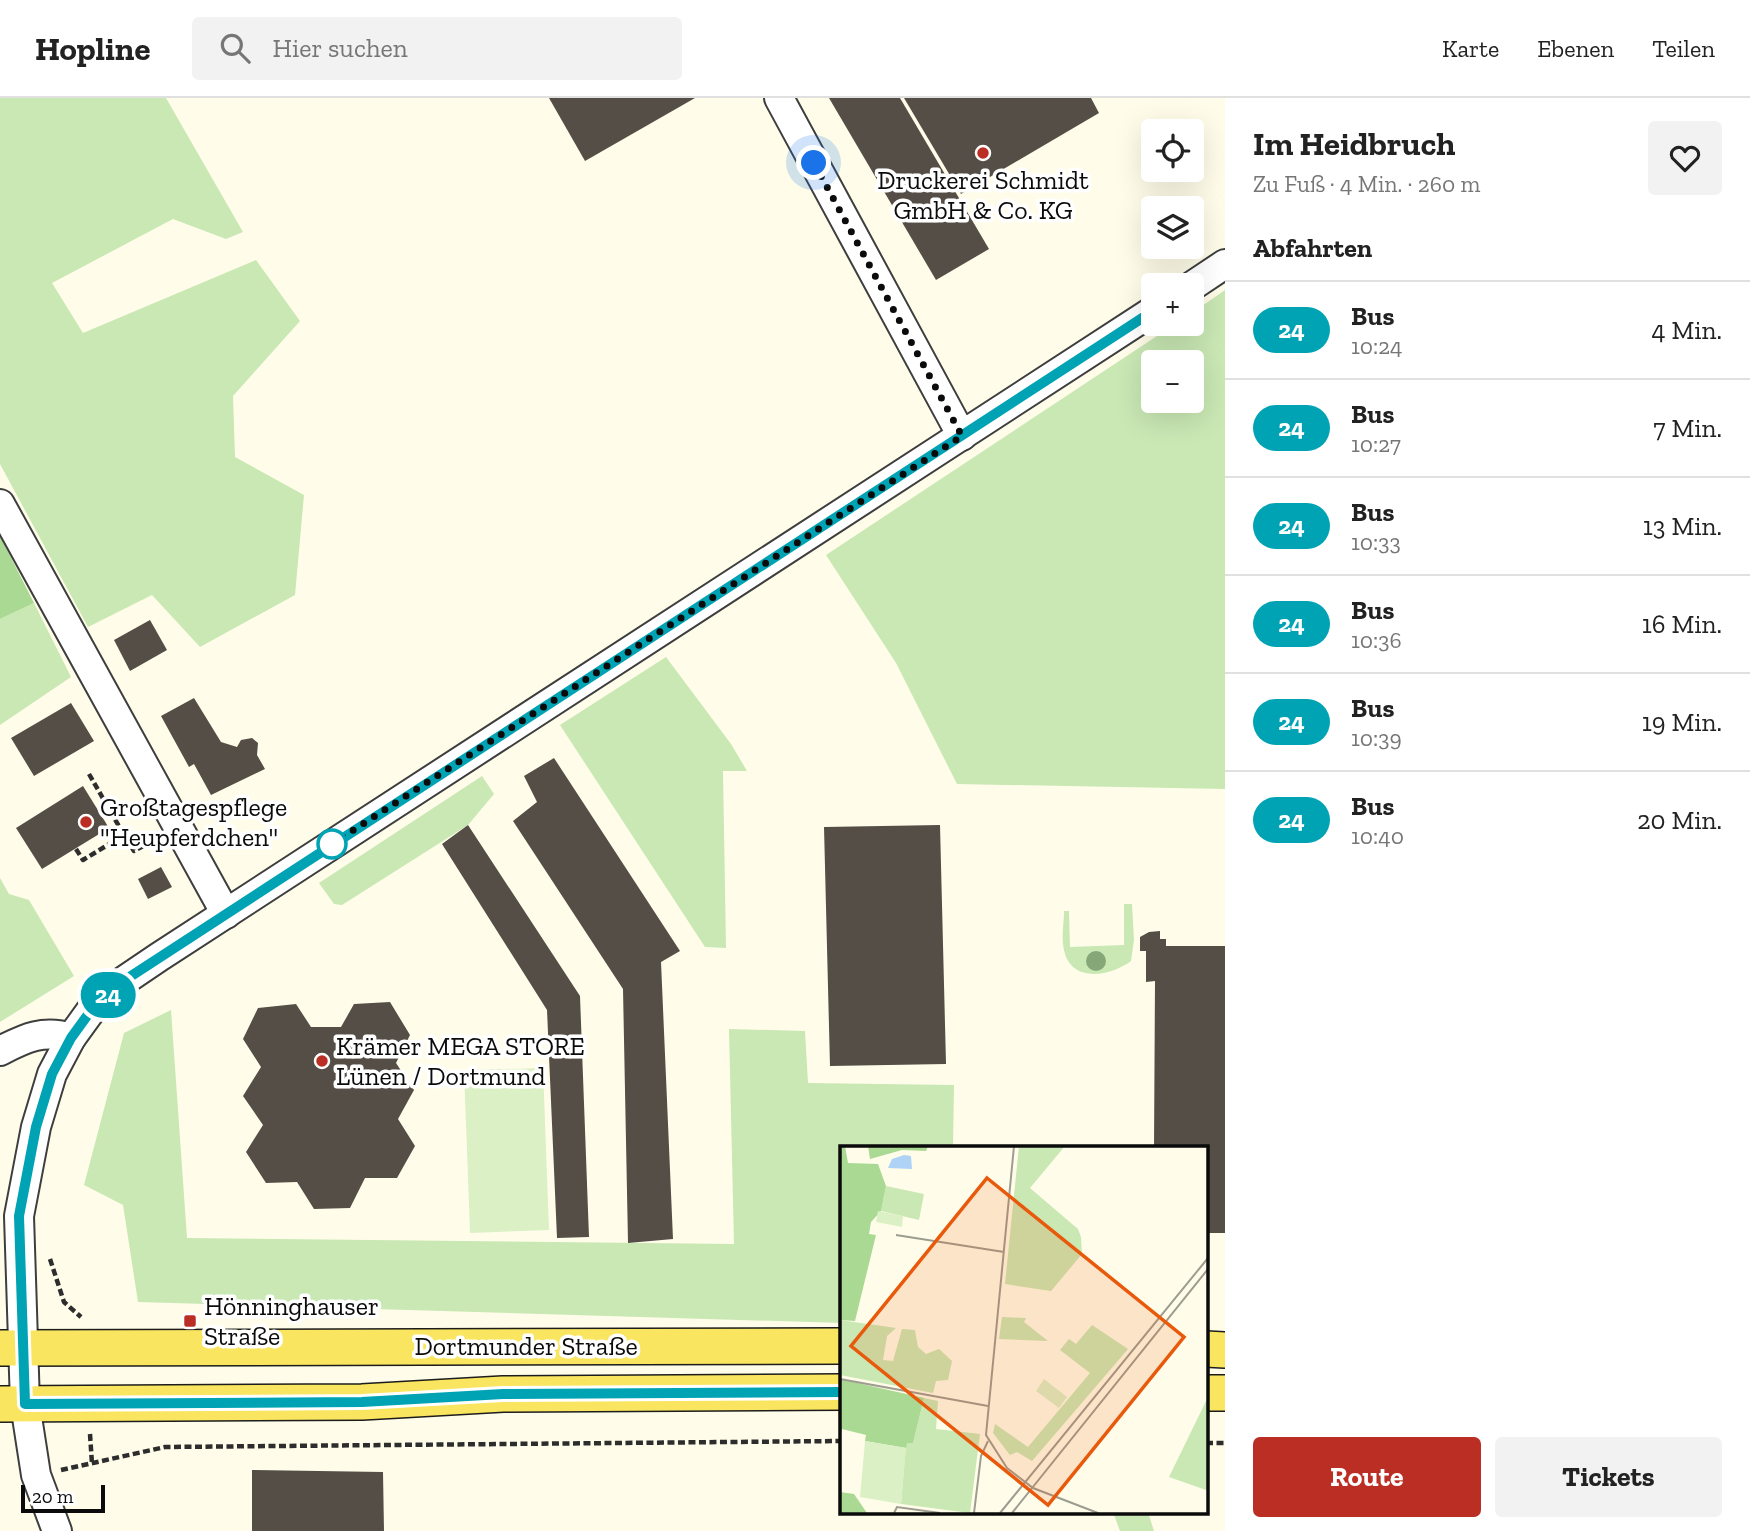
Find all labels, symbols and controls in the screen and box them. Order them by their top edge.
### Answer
search box [192,17,682,80]
text: Hopline [35,29,150,68]
icon: search [216,29,254,67]
text: Hier suchen [272,32,408,64]
text: Karte [1442,34,1499,63]
text: Ebenen [1537,34,1614,63]
text: Teilen [1652,34,1715,63]
map controls [1141,119,1204,413]
button: locate [1141,119,1204,182]
button: heart [1648,121,1722,195]
text: Im Heidbruch [1253,124,1455,163]
your location [796,145,831,180]
marker: Druckerei Schmidt GmbH & Co. KG [975,145,991,161]
place label: Druckerei Schmidt GmbH & Co. KG [877,164,1089,226]
text: Zu Fuß · 4 Min. · 260 m [1253,170,1480,198]
button: layers [1141,196,1204,259]
text: Abfahrten [1253,232,1372,264]
button: + [1141,273,1204,336]
text: Bus [1351,300,1394,332]
text: 4 Min. [1651,314,1722,346]
text: 24 [1278,315,1305,344]
text: 10:24 [1351,332,1403,360]
button: − [1141,350,1204,413]
text: Bus [1351,398,1394,430]
text: 7 Min. [1653,412,1722,444]
text: 24 [1278,413,1305,442]
text: 10:27 [1351,430,1401,458]
text: Bus [1351,496,1394,528]
text: 13 Min. [1643,510,1722,542]
text: 24 [1278,511,1305,540]
text: 10:33 [1351,528,1401,556]
text: Bus [1351,594,1394,626]
text: 16 Min. [1642,608,1722,640]
text: 24 [1278,609,1305,638]
text: 10:36 [1351,626,1402,654]
text: Bus [1351,692,1394,724]
text: 19 Min. [1642,706,1722,738]
text: 24 [1278,707,1305,736]
text: 10:39 [1351,724,1402,752]
text: Bus [1351,790,1394,822]
place label: Großtagespflege "Heupferdchen" [100,791,287,853]
text: 20 Min. [1637,804,1722,836]
text: 24 [1278,805,1305,834]
marker: Großtagespflege "Heupferdchen" [78,814,94,830]
text: 10:40 [1351,822,1404,850]
unlabelled marker [317,829,347,859]
line badge: 24 [76,972,140,1018]
text: 24 [95,980,121,1009]
place label: Krämer MEGA STORE Lünen / Dortmund [336,1030,585,1092]
marker: Krämer MEGA STORE Lünen / Dortmund [314,1053,330,1069]
inset map [840,1146,1208,1514]
place label: Hönninghauser Straße [204,1290,379,1352]
marker: Hönninghauser Straße [182,1313,198,1329]
street label: Dortmunder Straße [414,1330,638,1362]
button: Route [1253,1437,1481,1517]
button: Tickets [1495,1437,1722,1517]
scale bar [21,1482,105,1514]
text: 20 m [32,1485,73,1508]

